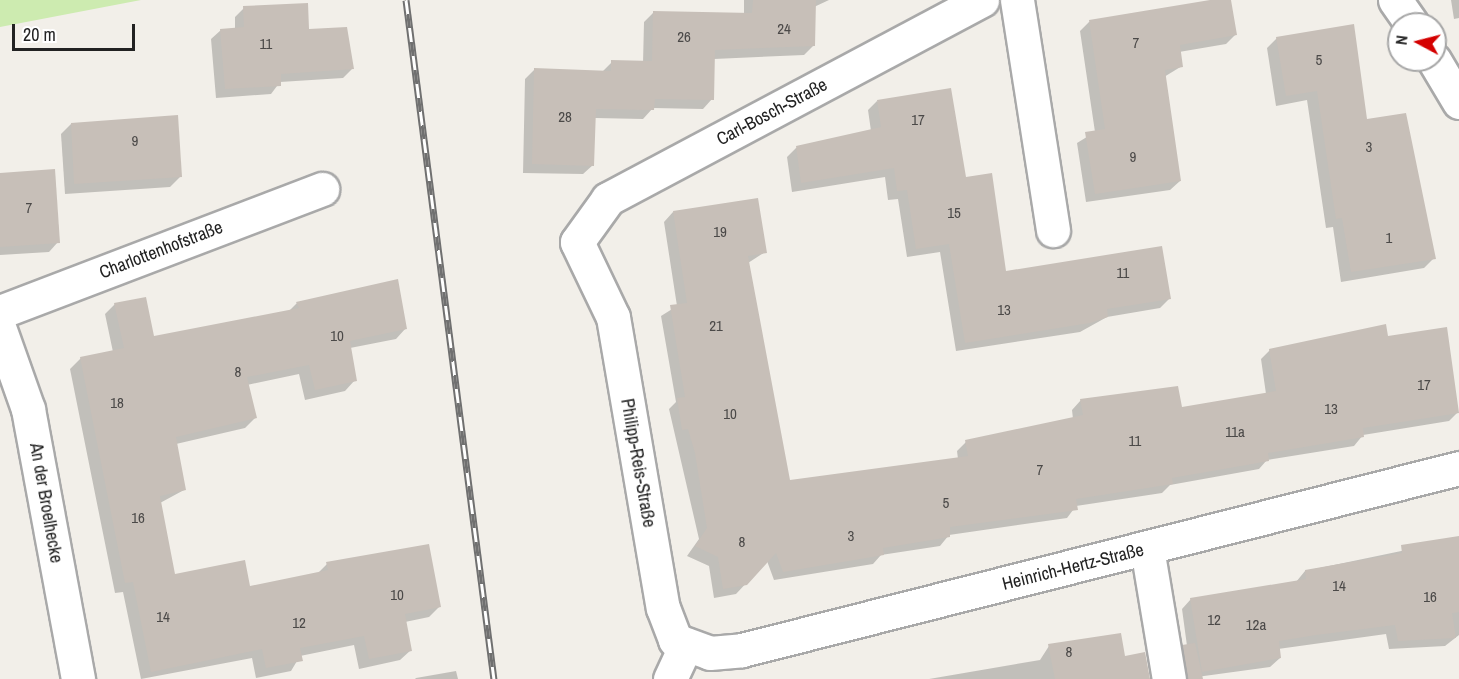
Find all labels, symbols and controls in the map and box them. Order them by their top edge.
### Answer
scale bar [15,12,138,50]
north arrow [1387,12,1447,72]
house number: 24 [777,20,791,38]
text: 20 m [23,22,56,47]
house number: 26 [677,28,691,46]
house number: 7 [1133,34,1139,52]
text: N [1390,34,1413,46]
house number: 11 [260,35,272,53]
house number: 5 [1316,51,1322,69]
street label: Carl-Bosch-Straße [713,74,831,150]
house number: 28 [558,108,572,126]
house number: 17 [911,111,925,129]
house number: 9 [132,132,138,150]
house number: 3 [1366,138,1372,156]
house number: 9 [1130,148,1136,166]
house number: 7 [26,199,32,217]
house number: 15 [947,204,961,222]
street label: Charlottenhofstraße [96,217,226,283]
house number: 19 [713,223,727,241]
house number: 1 [1386,229,1392,247]
house number: 11 [1117,264,1129,282]
house number: 13 [997,301,1011,319]
house number: 21 [709,317,723,335]
house number: 10 [330,327,344,345]
house number: 8 [235,363,241,381]
house number: 17 [1417,376,1431,394]
house number: 18 [110,394,124,412]
street label: Philipp-Reis-Straße [616,397,660,529]
house number: 13 [1324,400,1338,418]
house number: 10 [723,405,737,423]
house number: 11a [1225,423,1245,441]
house number: 11 [1129,432,1141,450]
street label: An der Broelhecke [25,441,67,565]
house number: 7 [1037,461,1043,479]
house number: 5 [943,494,949,512]
house number: 16 [131,509,145,527]
house number: 3 [848,527,854,545]
house number: 8 [739,533,745,551]
street label: Heinrich-Hertz-Straße [1000,539,1146,595]
house number: 14 [1332,577,1346,595]
house number: 10 [390,586,404,604]
house number: 16 [1423,588,1437,606]
house number: 14 [156,608,170,626]
house number: 12 [1207,611,1221,629]
house number: 12 [292,614,306,632]
house number: 12a [1246,616,1266,634]
house number: 8 [1066,643,1072,661]

